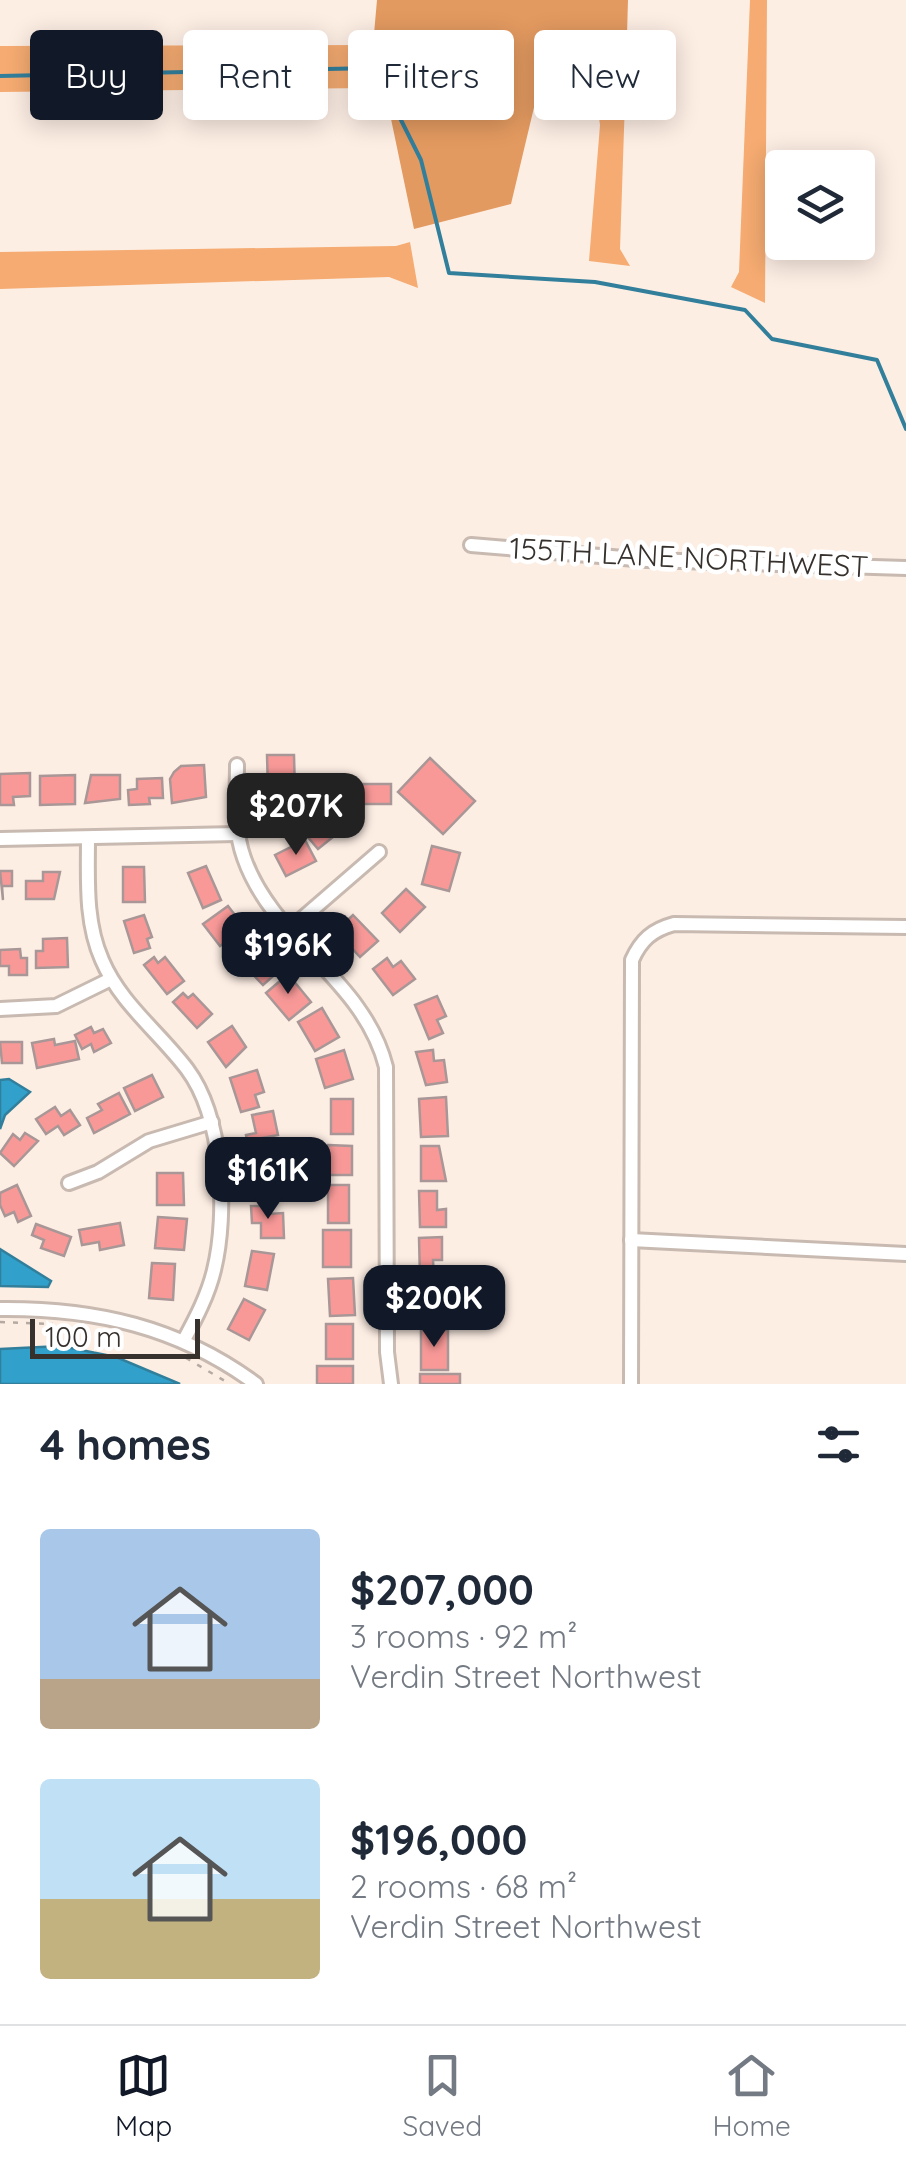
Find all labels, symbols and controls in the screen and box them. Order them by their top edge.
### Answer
chip: Buy [30,30,163,120]
chip: Rent [183,30,328,120]
chip: Filters [348,30,514,120]
chip: New [534,30,676,120]
map controls [765,150,875,260]
button: layers [765,150,875,260]
street label: 155TH LANE NORTHWEST [509,529,869,585]
pin: $207K [226,773,366,858]
text: $207K [249,785,343,825]
pin: $196K [218,912,358,997]
text: $196K [244,924,332,964]
pin: $161K [198,1137,338,1222]
text: $161K [227,1149,309,1189]
pin: $200K [364,1265,504,1350]
text: $200K [385,1277,483,1317]
scale bar [30,1314,200,1358]
text: 100 m [45,1319,122,1354]
icon: filters [811,1417,866,1472]
text: 4 homes [40,1418,211,1471]
text: $207,000 [350,1563,534,1616]
icon: home [120,1569,240,1689]
text: 3 rooms · 92 m² [350,1616,577,1656]
text: Verdin Street Northwest [350,1656,702,1696]
text: $196,000 [350,1813,527,1866]
icon: home [120,1819,240,1939]
text: 2 rooms · 68 m² [350,1866,577,1906]
text: Verdin Street Northwest [350,1906,702,1946]
tab: Map [115,2048,172,2143]
tab: Saved [402,2048,482,2143]
tab: Home [712,2048,791,2143]

